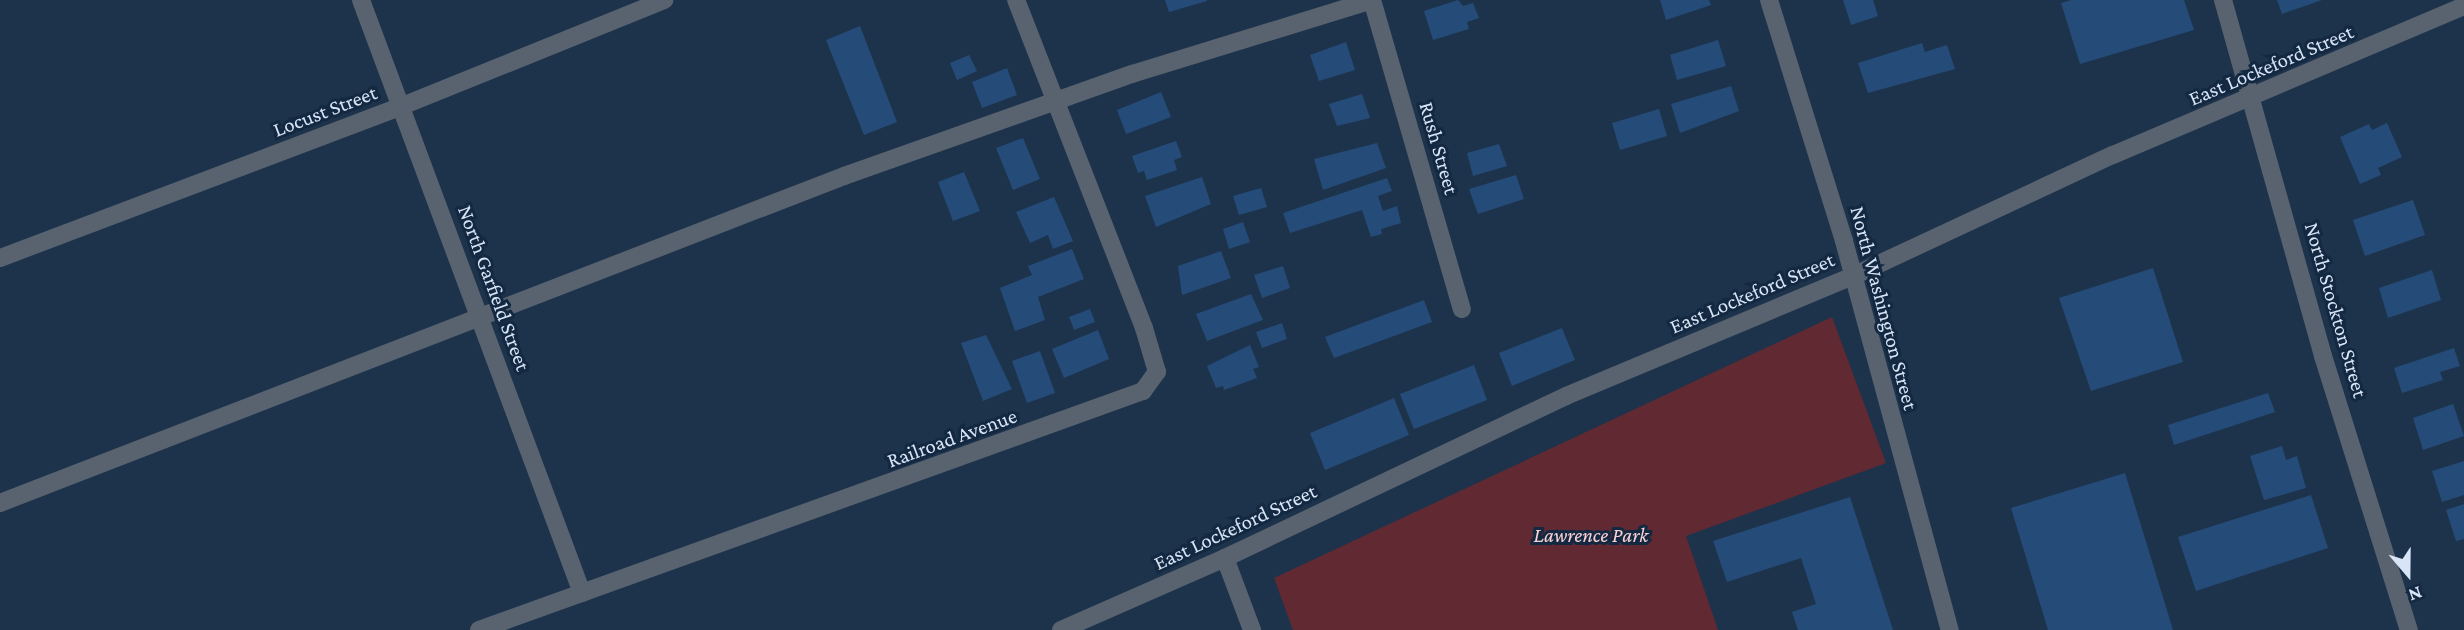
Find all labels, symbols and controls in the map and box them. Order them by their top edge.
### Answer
street label: East Lockeford Street [2185,19,2357,111]
street label: Locust Street [270,80,380,142]
street label: Rush Street [1414,99,1464,197]
street label: North Garfield Street [452,202,536,374]
street label: North Washington Street [1845,203,1923,413]
street label: North Stockton Street [2299,220,2373,400]
street label: East Lockeford Street [1666,247,1838,339]
street label: Railroad Avenue [884,403,1020,473]
street label: East Lockeford Street [1150,478,1320,576]
park label: Lawrence Park [1534,522,1648,548]
north arrow [2373,539,2443,609]
text: N [2406,582,2425,606]

